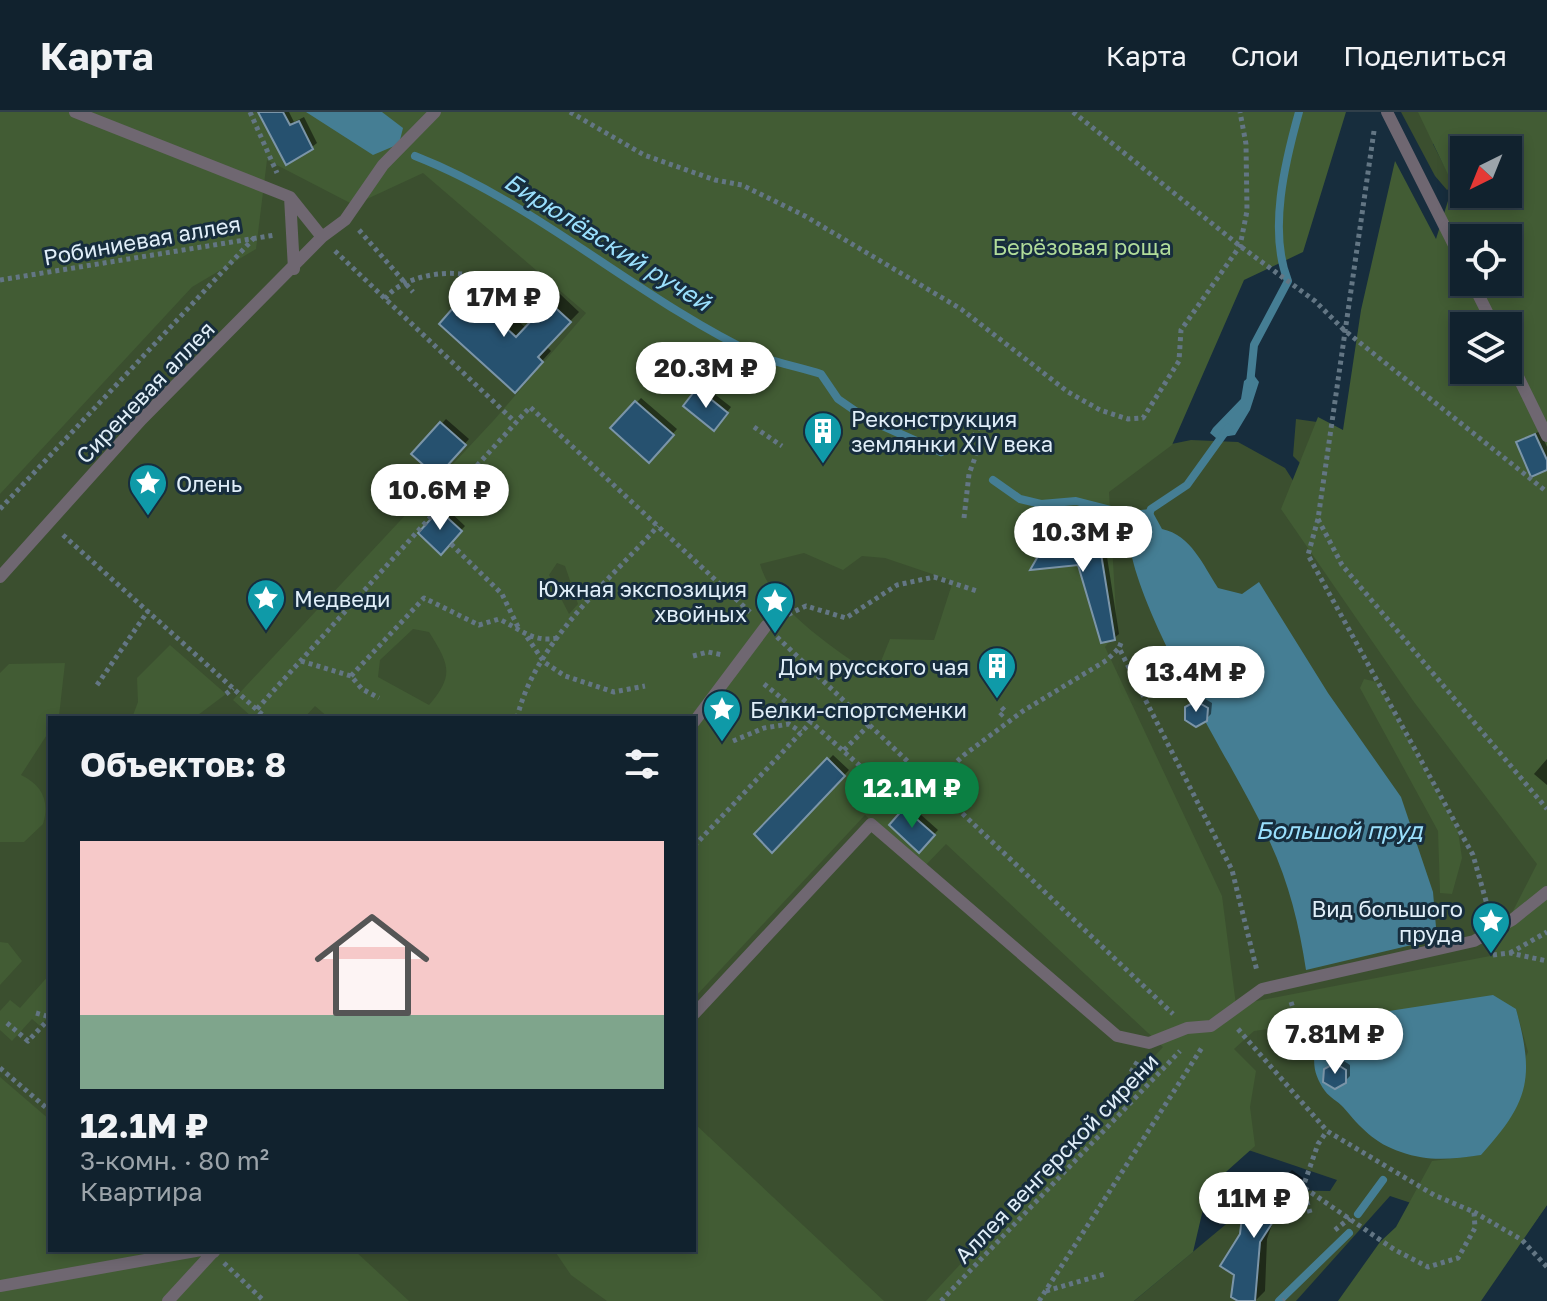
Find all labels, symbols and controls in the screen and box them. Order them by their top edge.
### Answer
text: Карта [40,33,153,78]
text: Карта [1106,39,1187,72]
text: Слои [1231,39,1299,72]
text: Поделиться [1343,39,1507,72]
north arrow [1450,136,1522,208]
map controls [1450,136,1522,384]
water label: Бирюлёвский ручей [499,166,717,318]
street label: Робиниевая аллея [41,209,243,271]
button: locate [1450,224,1522,296]
park label: Берёзовая роща [992,233,1172,260]
pin: 17M ₽ [448,271,560,339]
text: 17M ₽ [467,281,541,312]
button: layers [1450,312,1522,384]
street label: Сиреневая аллея [70,315,220,469]
pin: 20.3M ₽ [632,342,780,410]
text: 20.3M ₽ [654,352,758,383]
place label: Реконструкция землянки XIV века [851,405,1053,457]
building icon: Реконструкция землянки XIV века [802,410,844,465]
place icon: Олень [127,462,169,517]
pin: 10.6M ₽ [366,464,514,532]
place label: Олень [176,470,242,497]
text: 10.6M ₽ [389,474,491,505]
pin: 10.3M ₽ [1009,506,1157,574]
text: 10.3M ₽ [1032,516,1134,547]
place label: Южная экспозиция хвойных [538,575,747,627]
place icon: Медведи [245,577,287,632]
place icon: Южная экспозиция хвойных [754,580,796,635]
place label: Медведи [294,585,390,612]
building icon: Дом русского чая [976,645,1018,700]
pin: 13.4M ₽ [1122,646,1270,714]
place label: Дом русского чая [778,653,969,680]
text: 13.4M ₽ [1145,656,1247,687]
place icon: Белки-спортсменки [701,688,743,743]
place label: Белки-спортсменки [750,696,967,723]
icon: filters [620,742,664,786]
text: Объектов: 8 [80,744,286,784]
pin: 12.1M ₽ [838,762,986,830]
text: 12.1M ₽ [863,772,961,803]
water label: Большой пруд [1255,815,1424,845]
icon: home [300,893,444,1037]
place label: Вид большого пруда [1311,895,1463,947]
place icon: Вид большого пруда [1470,900,1512,955]
pin: 7.81M ₽ [1261,1008,1409,1076]
text: 7.81M ₽ [1285,1018,1385,1049]
street label: Аллея венгерской сирени [949,1047,1163,1269]
text: 12.1M ₽ [80,1105,208,1145]
text: 3-комн. · 80 m² [80,1145,269,1176]
pin: 11M ₽ [1198,1172,1310,1240]
text: Квартира [80,1176,203,1207]
text: 11M ₽ [1217,1182,1291,1213]

